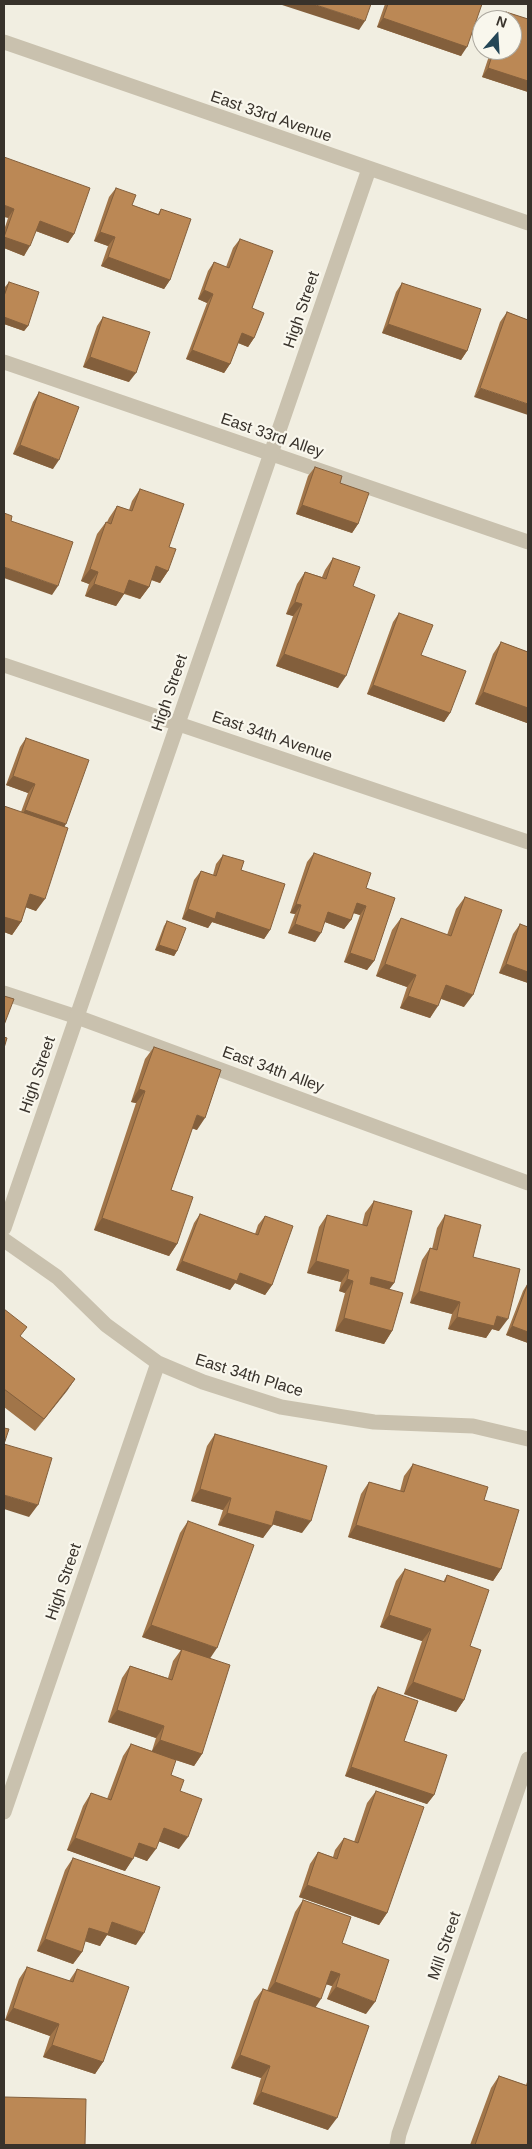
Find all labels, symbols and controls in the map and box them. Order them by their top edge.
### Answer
north arrow [472,10,522,60]
text: N [494,13,509,31]
street label: East 33rd Avenue [208,87,334,147]
street label: High Street [280,269,324,351]
street label: East 33rd Alley [218,409,326,463]
street label: High Street [148,652,192,734]
street label: East 34th Avenue [209,707,335,767]
street label: High Street [16,1034,60,1116]
street label: East 34th Alley [220,1043,326,1097]
street label: East 34th Place [193,1350,305,1402]
street label: High Street [42,1541,86,1623]
street label: Mill Street [424,1909,466,1983]

